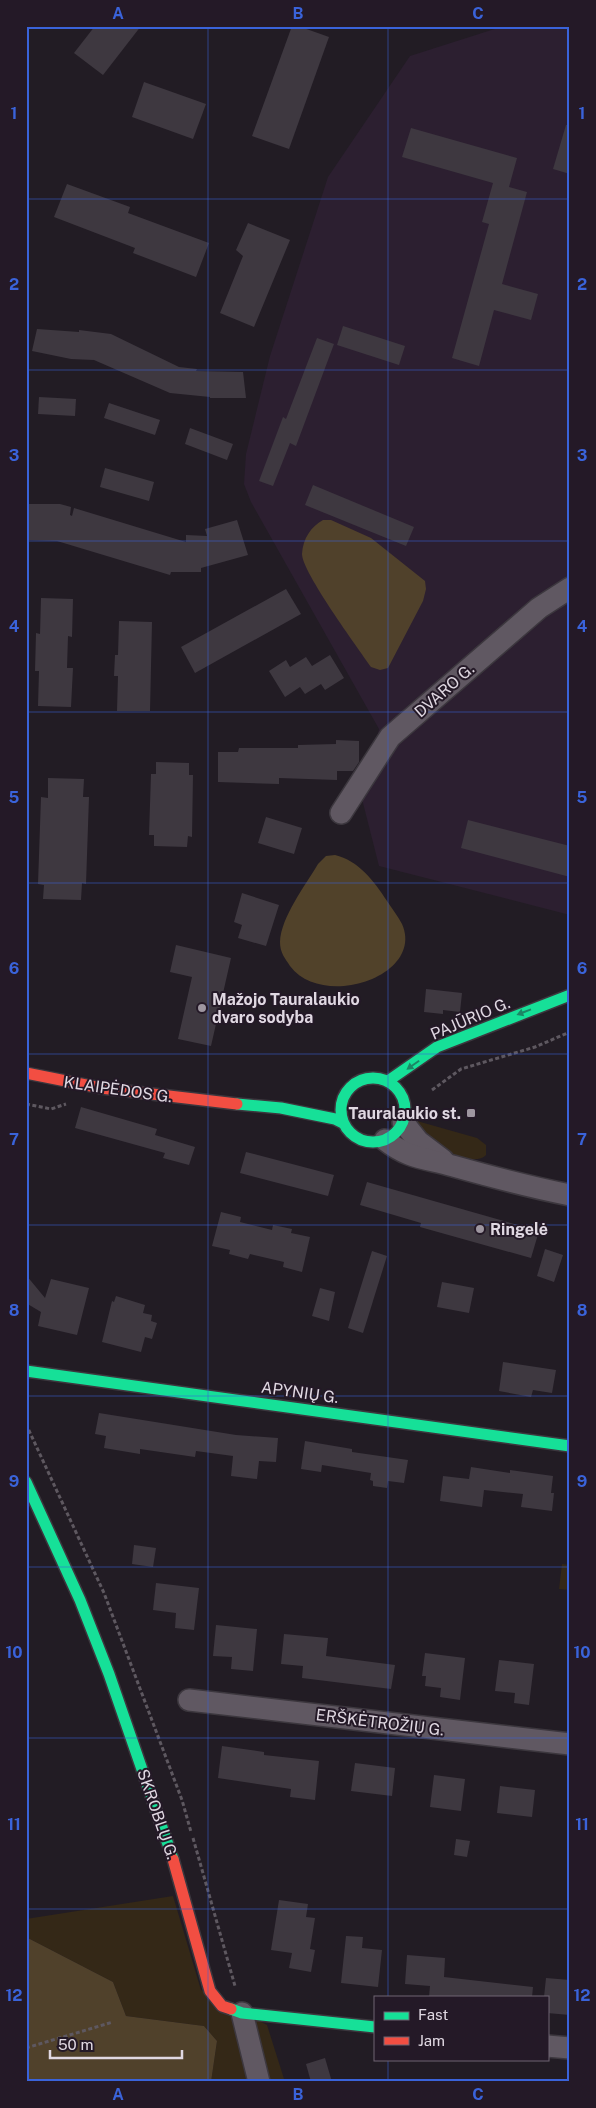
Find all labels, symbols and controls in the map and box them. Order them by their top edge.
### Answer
text: A [112,4,124,23]
text: B [293,4,304,23]
text: C [472,4,484,23]
text: 1 [11,104,17,123]
text: 1 [579,104,585,123]
text: 2 [9,275,19,294]
text: 2 [577,275,587,294]
text: 3 [9,446,19,465]
text: 3 [577,446,587,465]
text: 4 [9,617,20,636]
text: 4 [577,617,588,636]
street label: DVARO G. [411,659,478,721]
text: 5 [9,788,20,807]
text: 5 [577,788,588,807]
text: 6 [9,959,19,978]
text: 6 [577,959,587,978]
place label: Mažojo Tauralaukio dvaro sodyba [212,990,360,1027]
street label: PAJŪRIO G. [428,993,513,1044]
marker: Mažojo Tauralaukio dvaro sodyba [196,1002,208,1014]
one-way arrow [516,1008,531,1016]
one-way arrow [406,1060,420,1070]
street label: KLAIPĖDOS G. [63,1071,173,1107]
place label: Tauralaukio st. [349,1104,461,1123]
marker: Tauralaukio st. [465,1107,477,1119]
text: 7 [9,1130,19,1149]
text: 7 [577,1130,587,1149]
place label: Ringelė [490,1220,548,1239]
marker: Ringelė [474,1223,486,1235]
text: 8 [9,1301,20,1320]
text: 8 [577,1301,588,1320]
street label: APYNIŲ G. [260,1378,340,1407]
text: 9 [9,1472,19,1491]
text: 9 [577,1472,587,1491]
text: 10 [5,1643,23,1662]
text: 10 [573,1643,591,1662]
street label: ERŠKĖTROŽIŲ G. [315,1704,445,1740]
street label: SKROBLŲ G. [133,1767,182,1862]
text: 11 [7,1815,21,1834]
text: 11 [575,1815,589,1834]
text: 12 [5,1986,23,2005]
text: 12 [573,1986,591,2005]
legend [374,1996,548,2060]
text: Fast [418,2006,448,2023]
scale bar [50,2028,182,2060]
text: Jam [418,2032,445,2049]
text: 50 m [58,2036,93,2053]
text: A [112,2085,124,2104]
text: B [293,2085,304,2104]
text: C [472,2085,484,2104]

